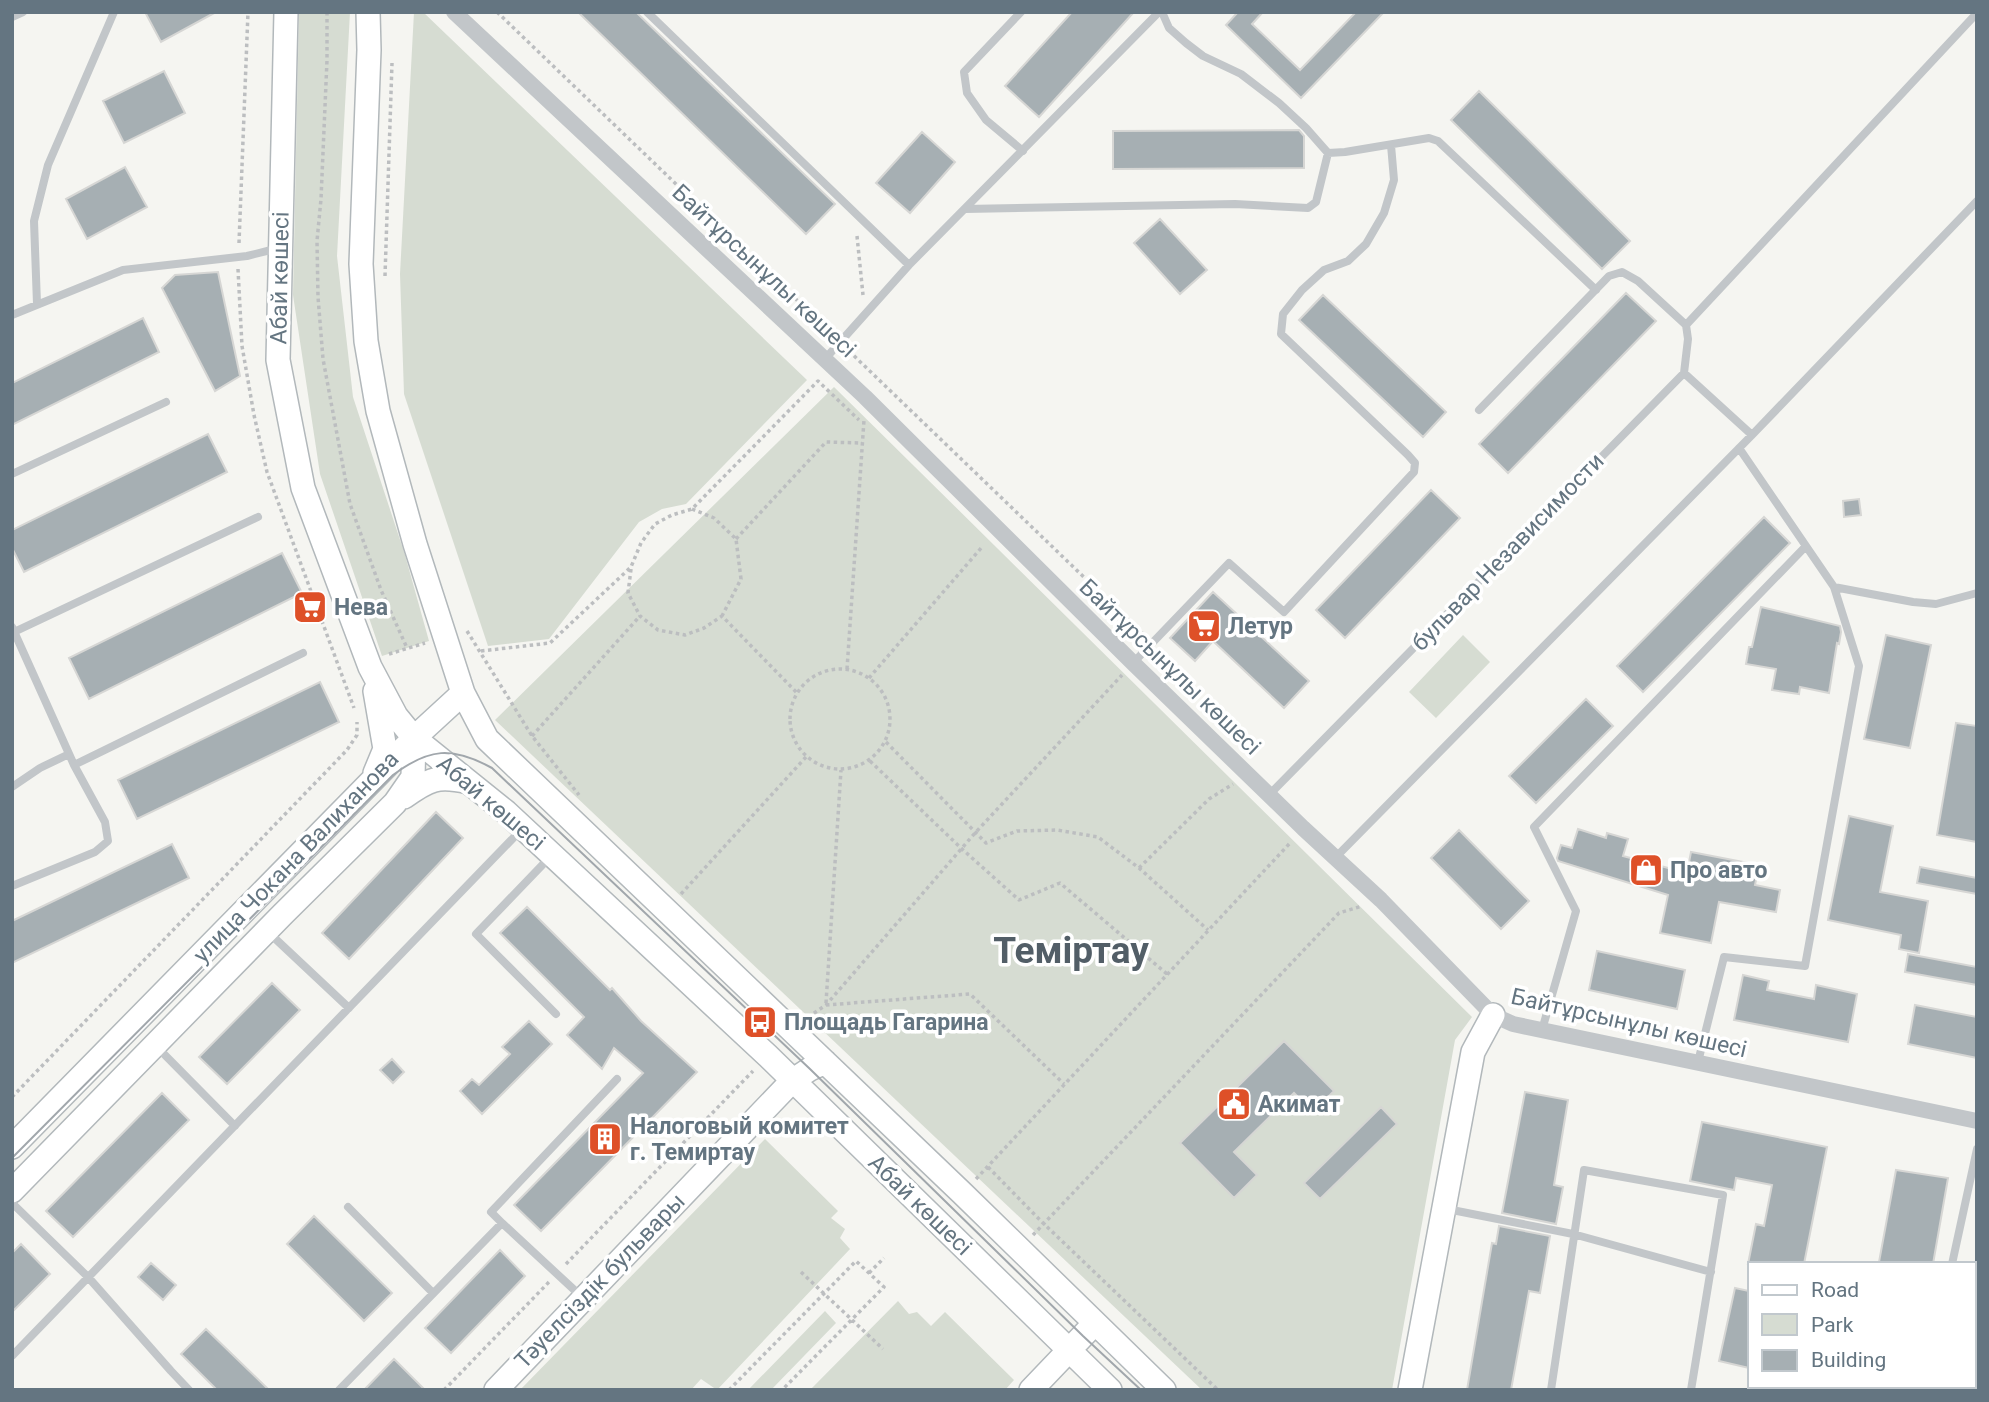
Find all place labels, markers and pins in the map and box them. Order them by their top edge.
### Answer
supermarket icon: Нева [291,588,329,626]
place label: Нева [334,594,388,621]
supermarket icon: Летур [1185,607,1223,645]
place label: Летур [1228,613,1293,640]
shop icon: Про авто [1627,851,1665,889]
place label: Про авто [1670,857,1767,884]
bus stop icon: Площадь Гагарина [741,1003,779,1041]
place label: Площадь Гагарина [784,1009,989,1036]
public building icon: Акимат [1215,1085,1253,1123]
place label: Акимат [1258,1091,1341,1118]
place label: Налоговый комитет г. Темиртау [630,1113,849,1166]
building icon: Налоговый комитет г. Темиртау [586,1120,624,1158]

